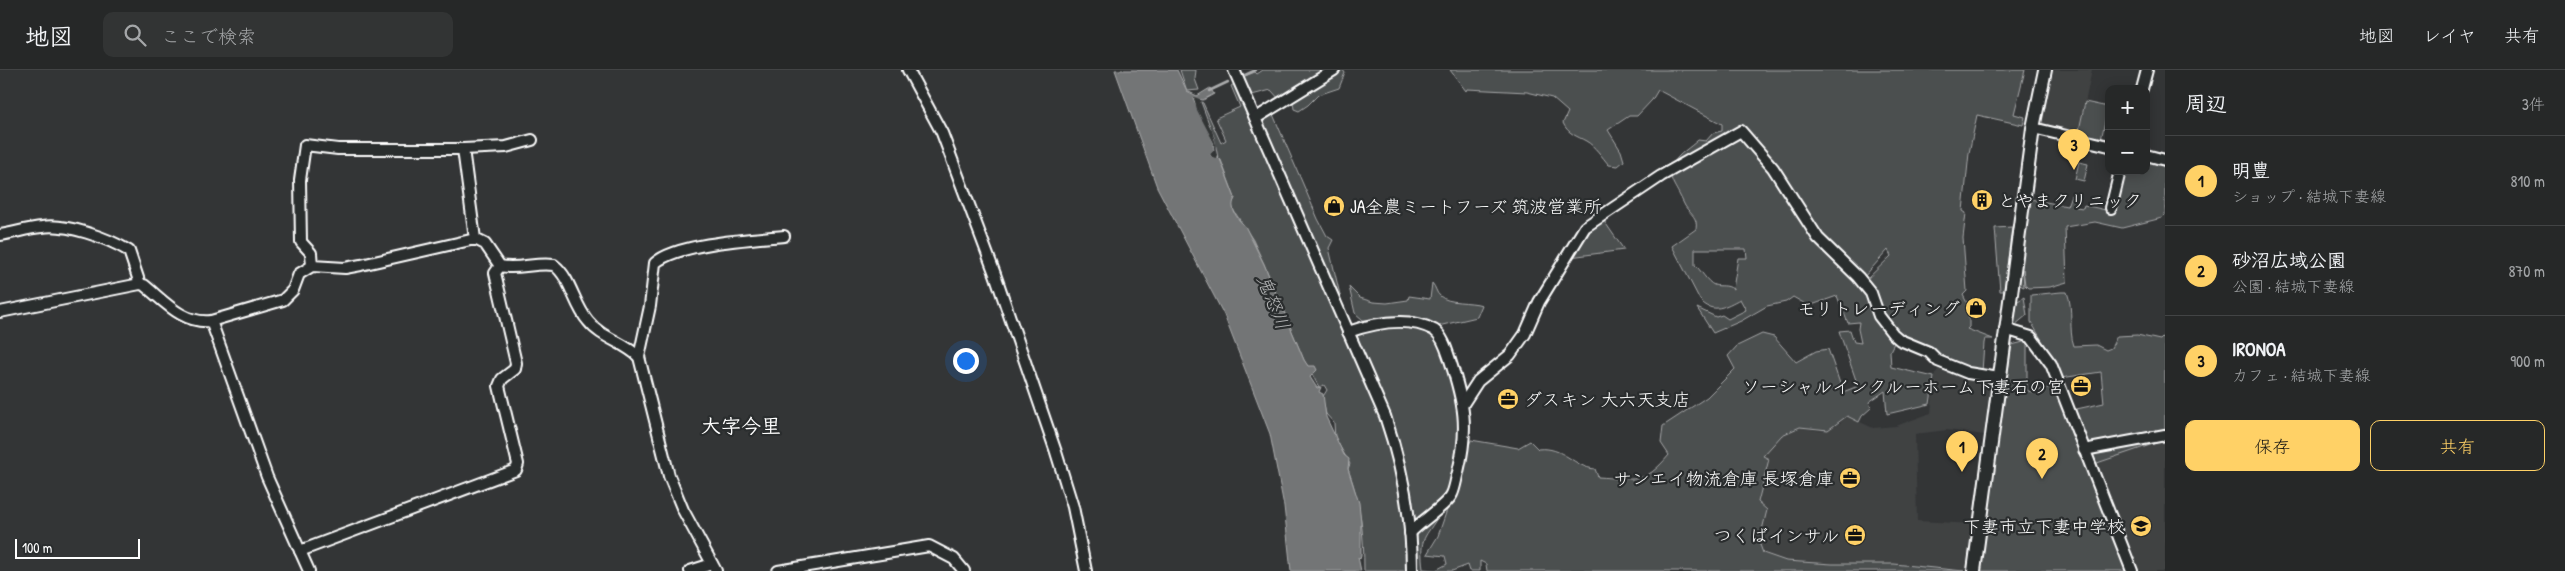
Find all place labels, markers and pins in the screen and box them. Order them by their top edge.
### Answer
pin: 3 [2058,129,2090,170]
building icon: とやまクリニック [1970,188,1994,212]
place label: とやまクリニック [1998,188,2142,213]
shop icon: JA全農ミートフーズ 筑波営業所 [1322,194,1346,218]
place label: JA全農ミートフーズ 筑波営業所 [1350,194,1601,219]
place label: モリトレーディング [1797,296,1960,321]
shop icon: モリトレーディング [1964,296,1988,320]
place label: ソーシャルインクルーホーム下妻石の宮 [1742,374,2065,399]
office icon: ソーシャルインクルーホーム下妻石の宮 [2069,374,2093,398]
office icon: ダスキン 大六天支店 [1496,387,1520,411]
place label: ダスキン 大六天支店 [1524,387,1691,412]
pin: 1 [1946,431,1978,472]
pin: 2 [2026,438,2058,479]
place label: サンエイ物流倉庫 長塚倉庫 [1614,466,1834,491]
office icon: サンエイ物流倉庫 長塚倉庫 [1838,466,1862,490]
place label: 下妻市立下妻中学校 [1963,514,2125,539]
school or university icon: 下妻市立下妻中学校 [2129,514,2153,538]
place label: つくばインサル [1714,523,1839,548]
office icon: つくばインサル [1843,523,1867,547]

